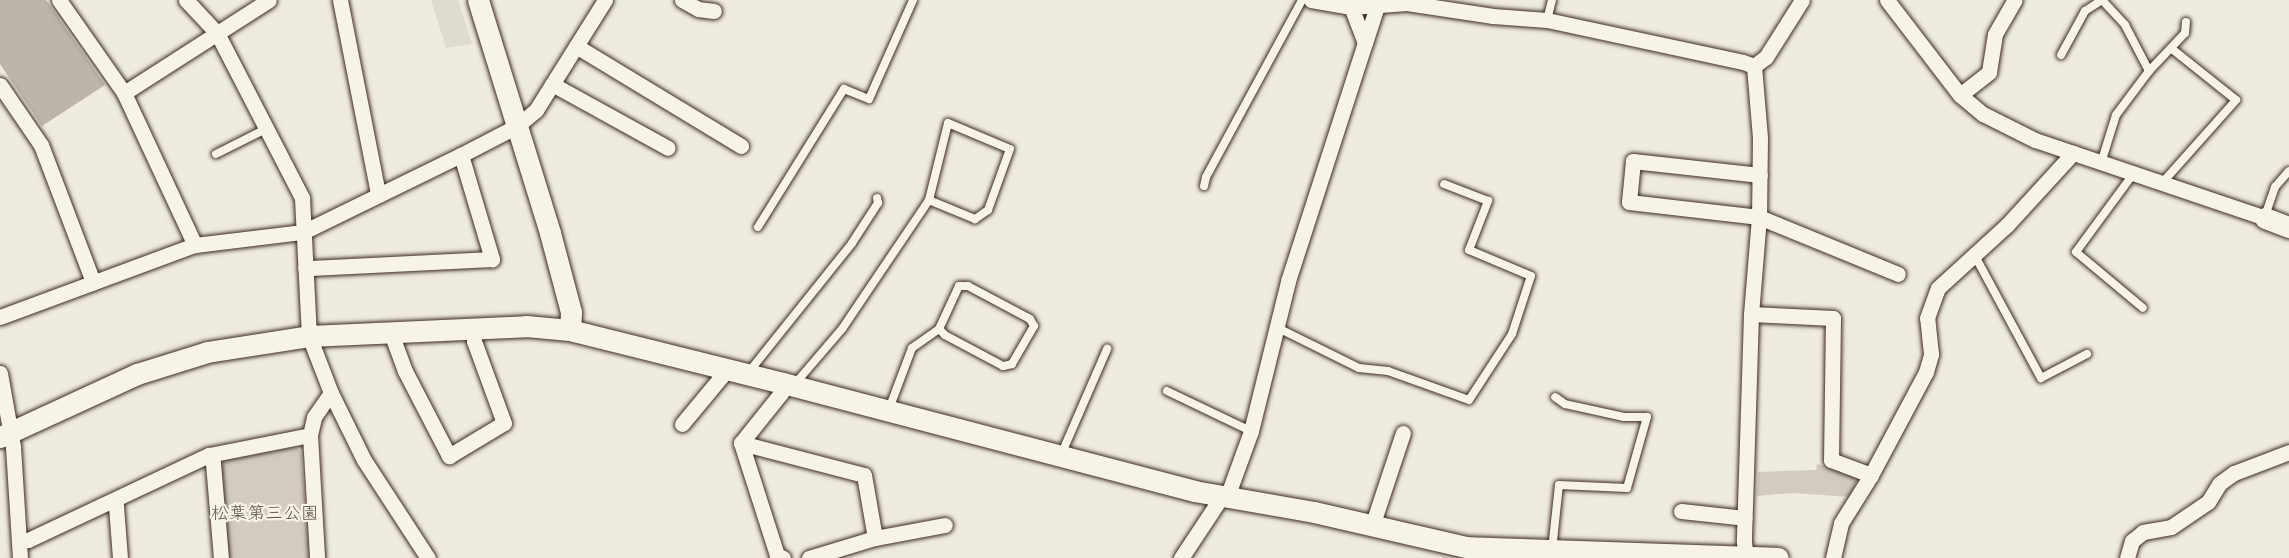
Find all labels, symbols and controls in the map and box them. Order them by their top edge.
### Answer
park label: 松葉第三公園 [211,501,319,523]

